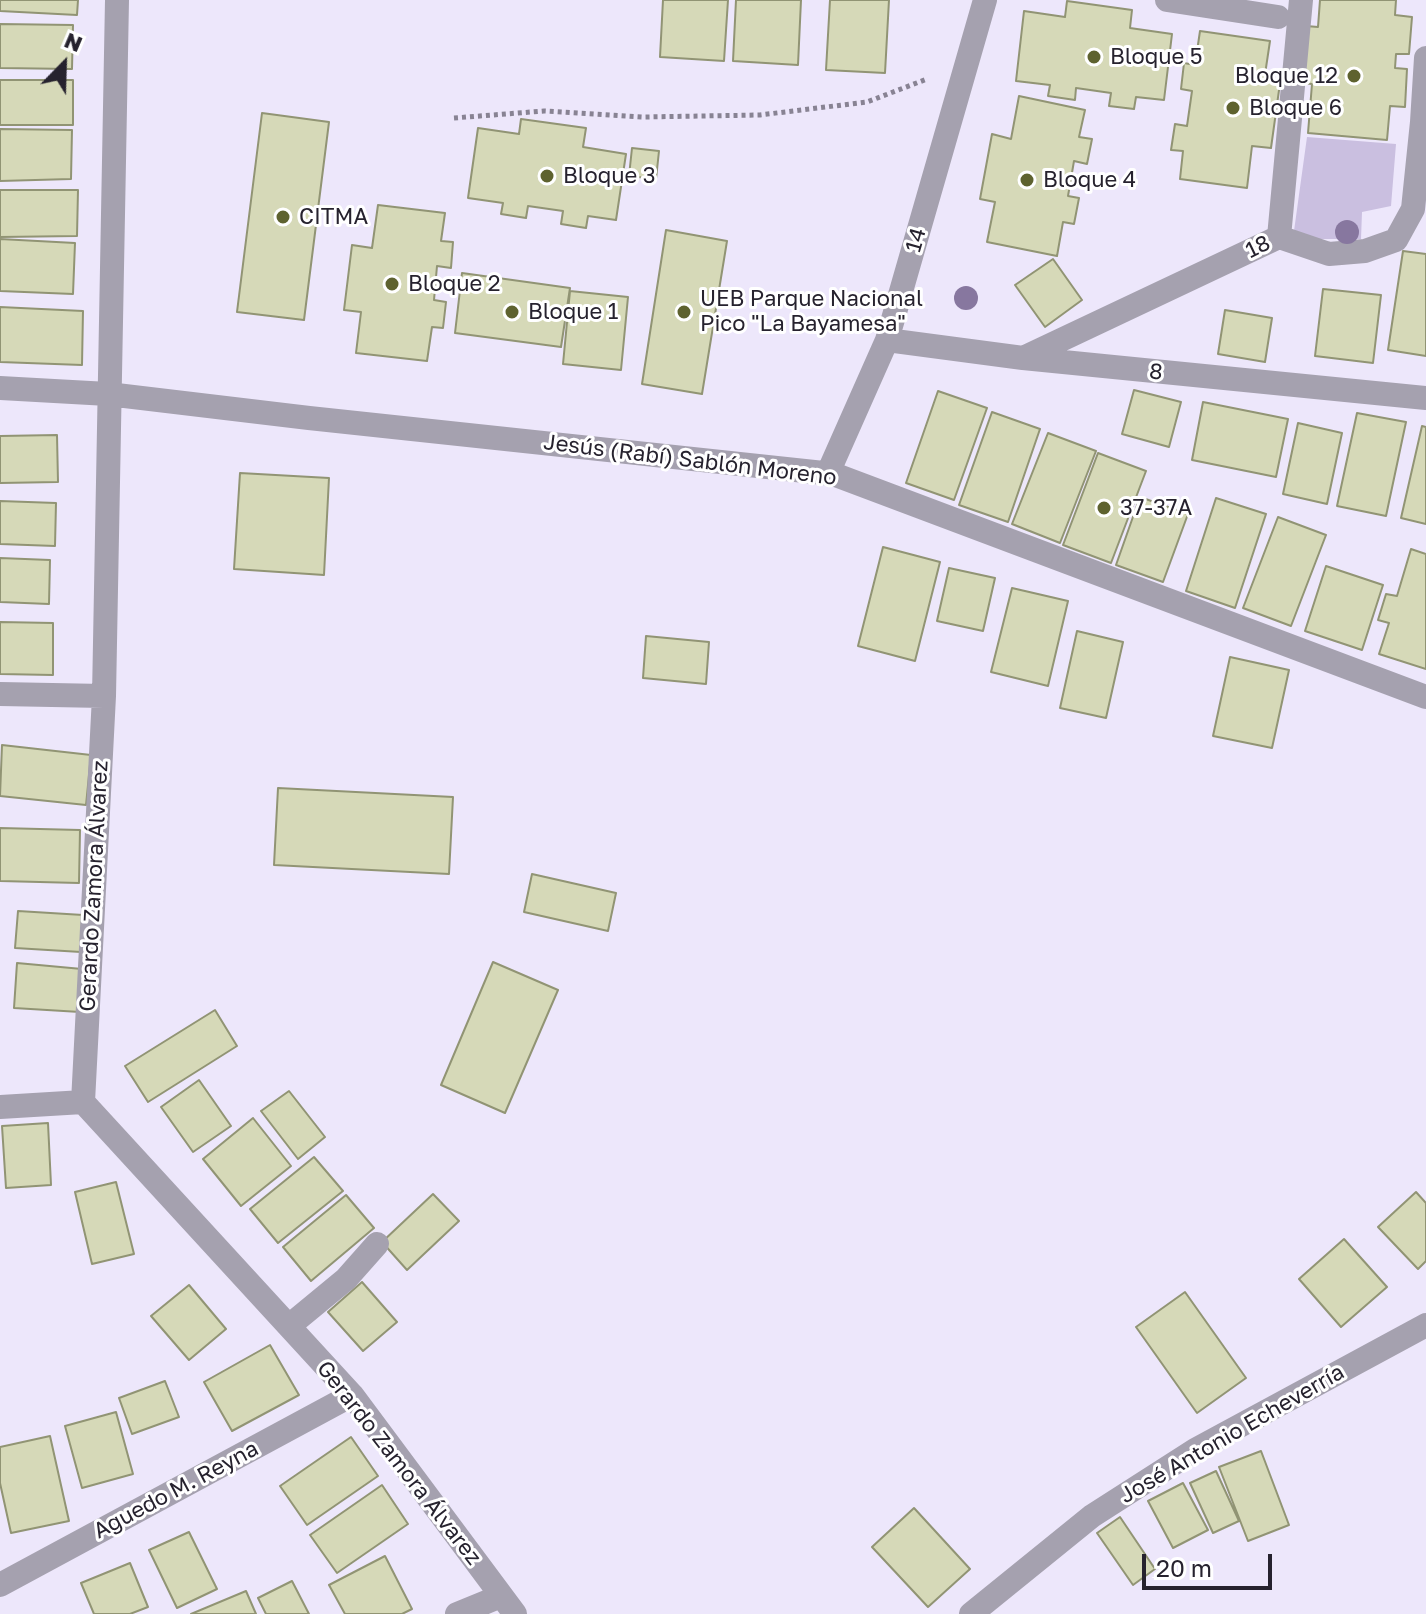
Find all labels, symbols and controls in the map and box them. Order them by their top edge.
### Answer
north arrow [24,24,104,104]
text: N [61,26,87,57]
place label: Bloque 5 [1110,44,1203,70]
marker: Bloque 5 [1085,48,1103,66]
place label: Bloque 12 [1235,63,1338,89]
marker: Bloque 12 [1345,67,1363,85]
place label: Bloque 6 [1249,95,1342,121]
marker: Bloque 6 [1224,99,1242,117]
place label: Bloque 3 [563,163,656,189]
marker: Bloque 3 [538,167,556,185]
place label: Bloque 4 [1043,167,1136,193]
marker: Bloque 4 [1018,171,1036,189]
place label: CITMA [299,204,368,230]
marker: CITMA [274,208,292,226]
street label: 14 [900,225,932,255]
street label: 18 [1241,230,1275,264]
place label: Bloque 2 [408,271,501,297]
marker: Bloque 2 [383,275,401,293]
place label: UEB Parque Nacional Pico "La Bayamesa" [700,286,923,338]
place label: Bloque 1 [528,299,619,325]
marker: Bloque 1 [503,303,521,321]
marker: UEB Parque Nacional Pico "La Bayamesa" [675,303,693,321]
street label: 8 [1148,358,1164,386]
street label: Jesús (Rabí) Sablón Moreno [542,429,838,491]
place label: 37-37A [1120,495,1192,521]
marker: 37-37A [1095,499,1113,517]
street label: Gerardo Zamora Álvarez [74,760,114,1012]
street label: Gerardo Zamora Álvarez [311,1356,487,1570]
street label: José Antonio Echeverría [1115,1359,1349,1509]
street label: Aguedo M. Reyna [89,1435,263,1545]
scale bar [1146,1538,1276,1588]
text: 20 m [1156,1553,1212,1582]

